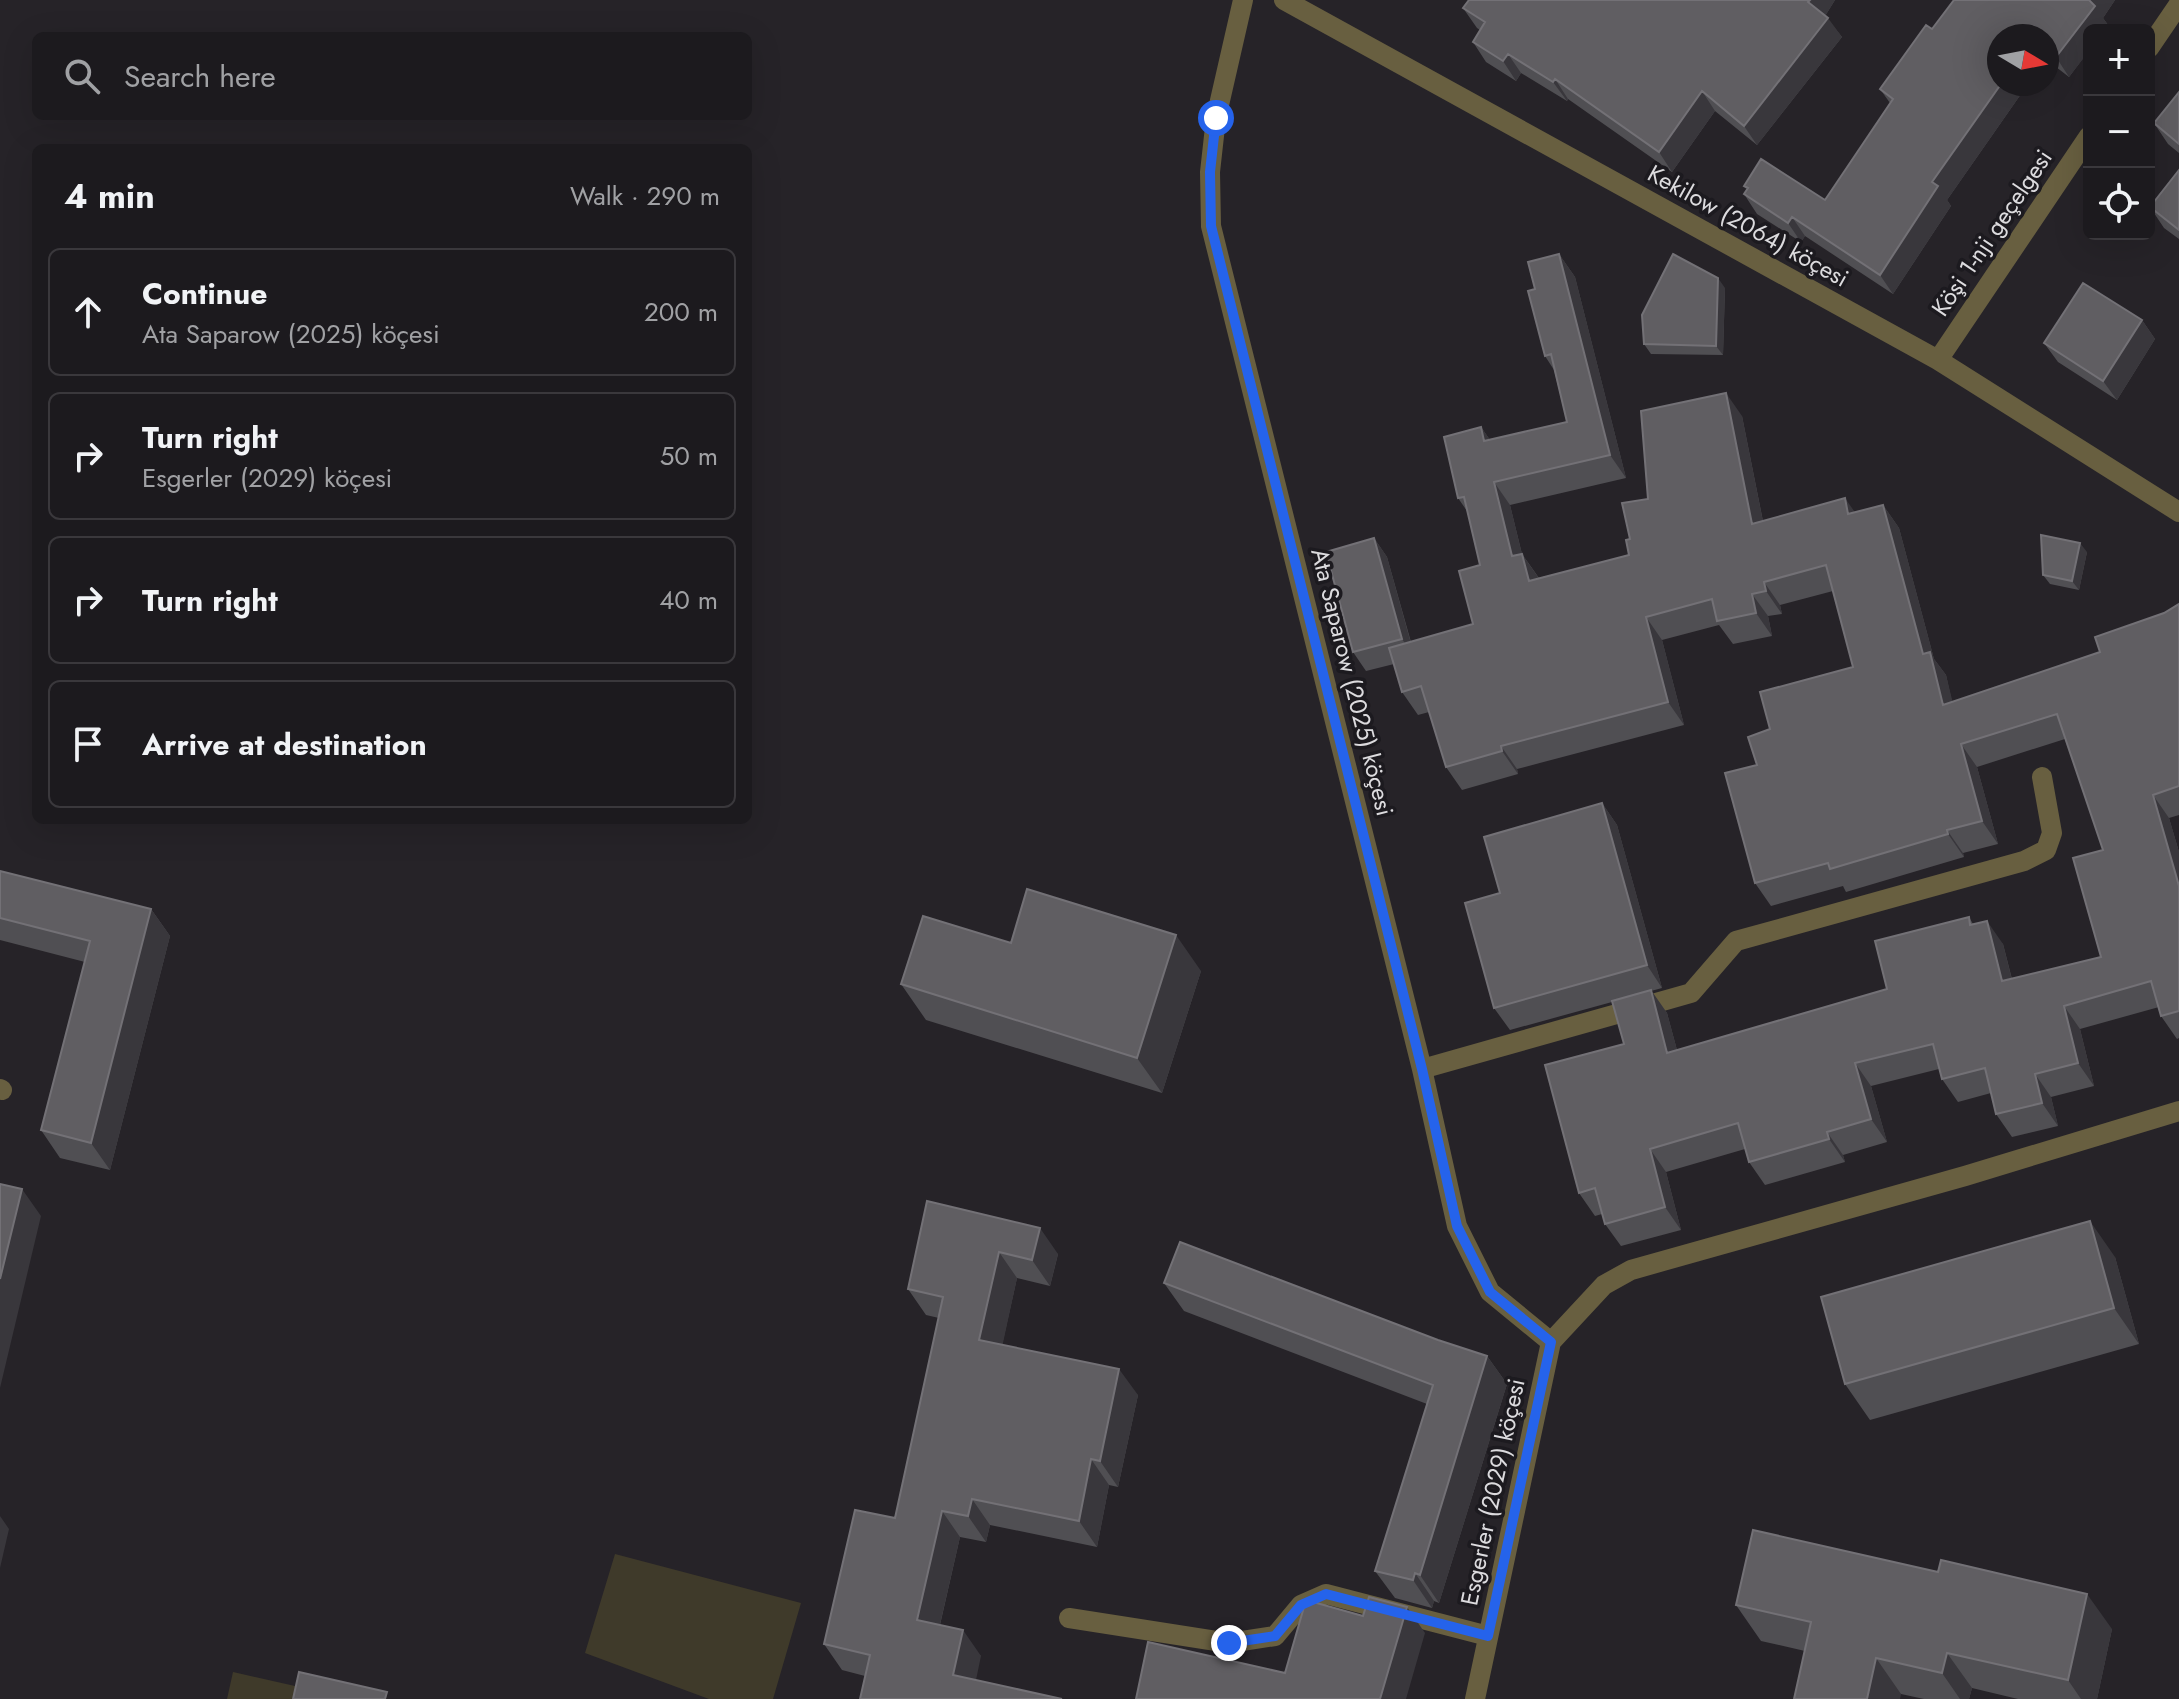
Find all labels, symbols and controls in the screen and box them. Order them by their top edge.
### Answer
north arrow [1987,24,2059,96]
map controls [2083,24,2155,240]
button: + [2083,24,2155,96]
search box [32,32,752,120]
icon: search [60,54,104,98]
text: Search here [124,55,276,98]
button: − [2083,96,2155,168]
route start [1198,100,1234,136]
street label: Köşi 1-nji geçelgesi [1923,142,2060,323]
street label: Kekilow (2064) köçesi [1641,156,1855,295]
button: locate [2083,168,2155,240]
text: 4 min [64,172,155,221]
text: Walk · 290 m [570,177,720,215]
text: Continue [142,272,268,315]
icon: ahead [66,290,110,334]
text: 200 m [644,293,718,331]
text: Ata Saparow (2025) köçesi [142,315,440,353]
text: Turn right [142,416,278,459]
icon: right [66,434,110,478]
text: 50 m [660,437,718,475]
text: Esgerler (2029) köçesi [142,459,392,497]
street label: Ata Saparow (2025) köçesi [1302,544,1403,819]
icon: right [66,578,110,622]
text: Turn right [142,579,278,622]
text: 40 m [659,581,718,619]
icon: arrive [66,722,110,766]
text: Arrive at destination [142,723,427,766]
street label: Esgerler (2029) köçesi [1451,1375,1534,1609]
route end [1211,1625,1247,1661]

